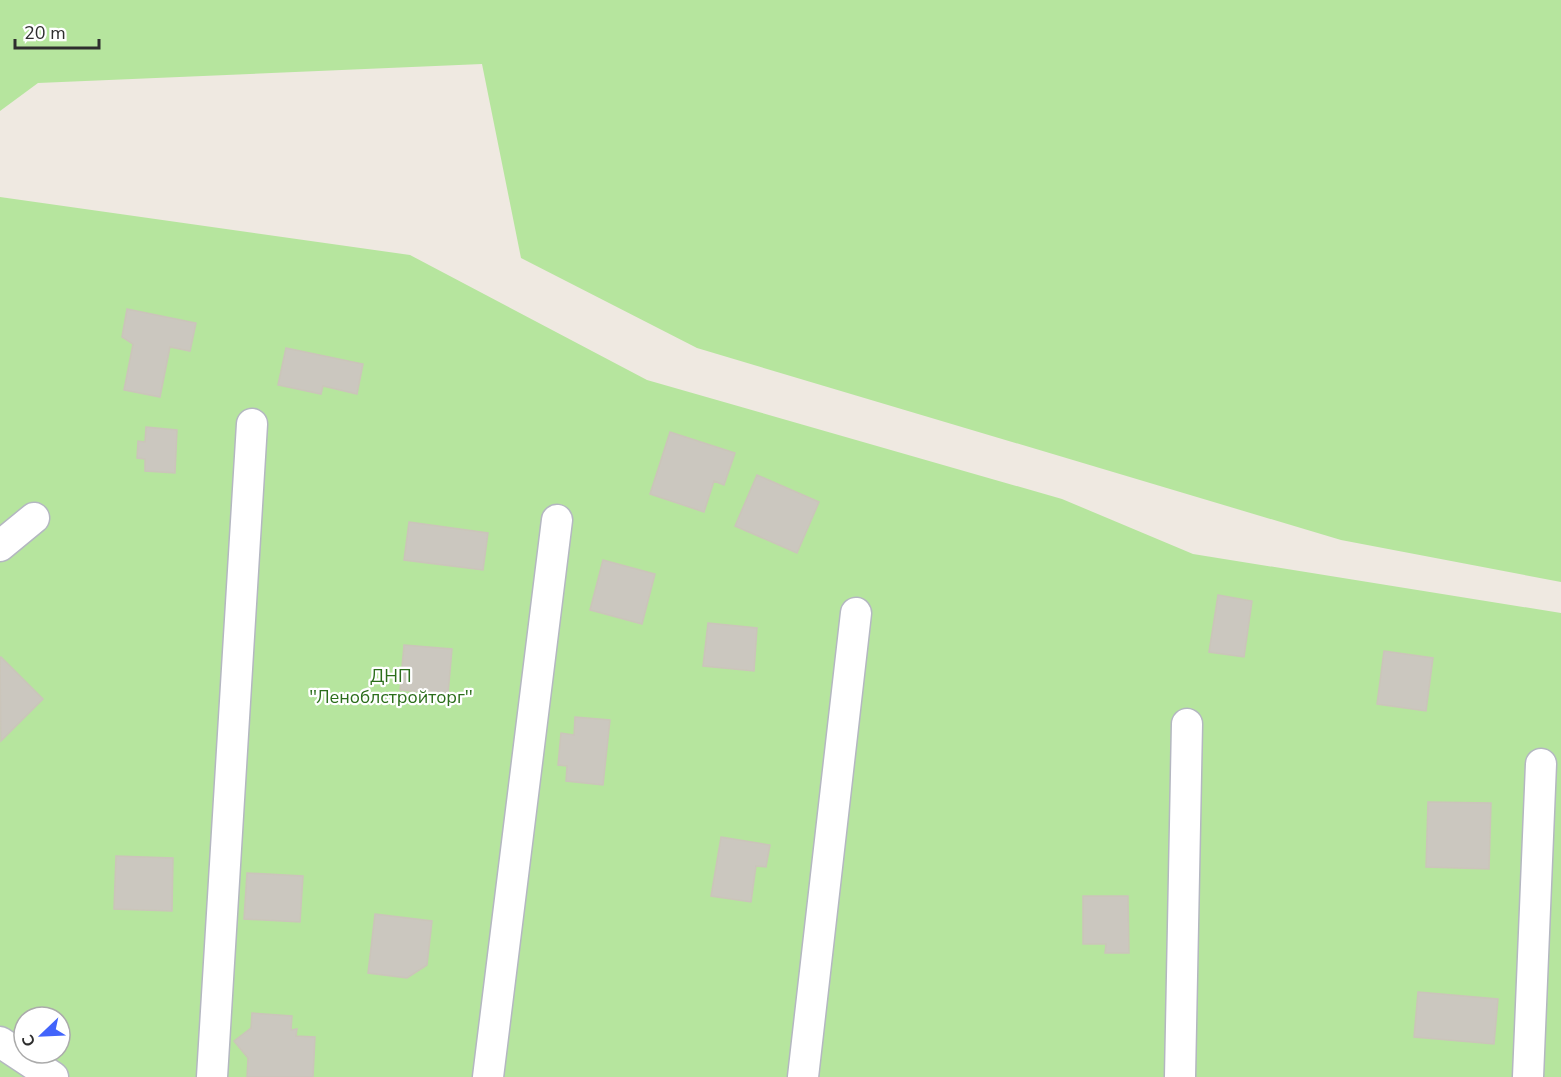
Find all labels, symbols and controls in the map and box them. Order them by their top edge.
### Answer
scale bar [15,12,99,50]
text: 20 m [24,21,66,45]
park label: ДНП ''Леноблстройторг'' [309,664,473,709]
north arrow [12,1005,72,1065]
text: С [17,1031,41,1050]

